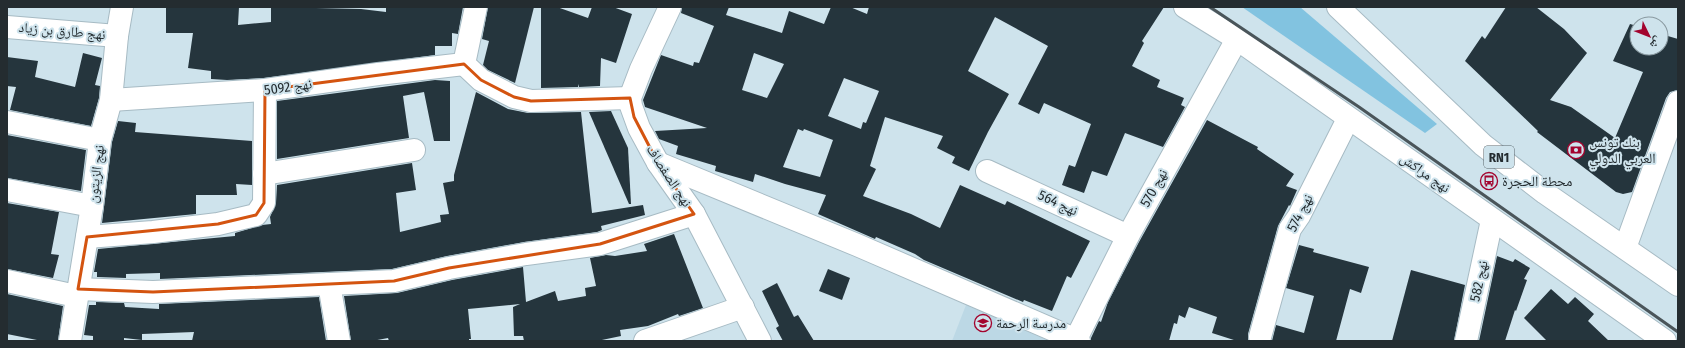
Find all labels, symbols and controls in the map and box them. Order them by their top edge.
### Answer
north arrow [1629,16,1669,56]
street label: نهج طارق بن زياد [18,19,106,44]
text: ش [1646,33,1665,51]
street label: نهج 5092 [263,75,313,100]
place label: بنك تونس العربي الدولي [1589,134,1656,169]
bank icon: بنك تونس العربي الدولي [1566,140,1586,160]
street label: نهج الصفصاف [642,142,695,211]
street label: نهج الزيتون [84,144,109,204]
road number: RN1 [1484,146,1514,168]
street label: نهج مراكش [1396,150,1453,197]
street label: نهج 570 [1137,166,1172,210]
bus stop icon: محطة الحجرة [1479,171,1499,191]
place label: محطة الحجرة [1502,173,1572,190]
street label: نهج 564 [1035,186,1081,221]
street label: نهج 574 [1283,191,1318,235]
street label: نهج 582 [1466,259,1493,303]
school or university icon: مدرسة الرحمة [973,313,993,333]
place label: مدرسة الرحمة [996,315,1066,332]

